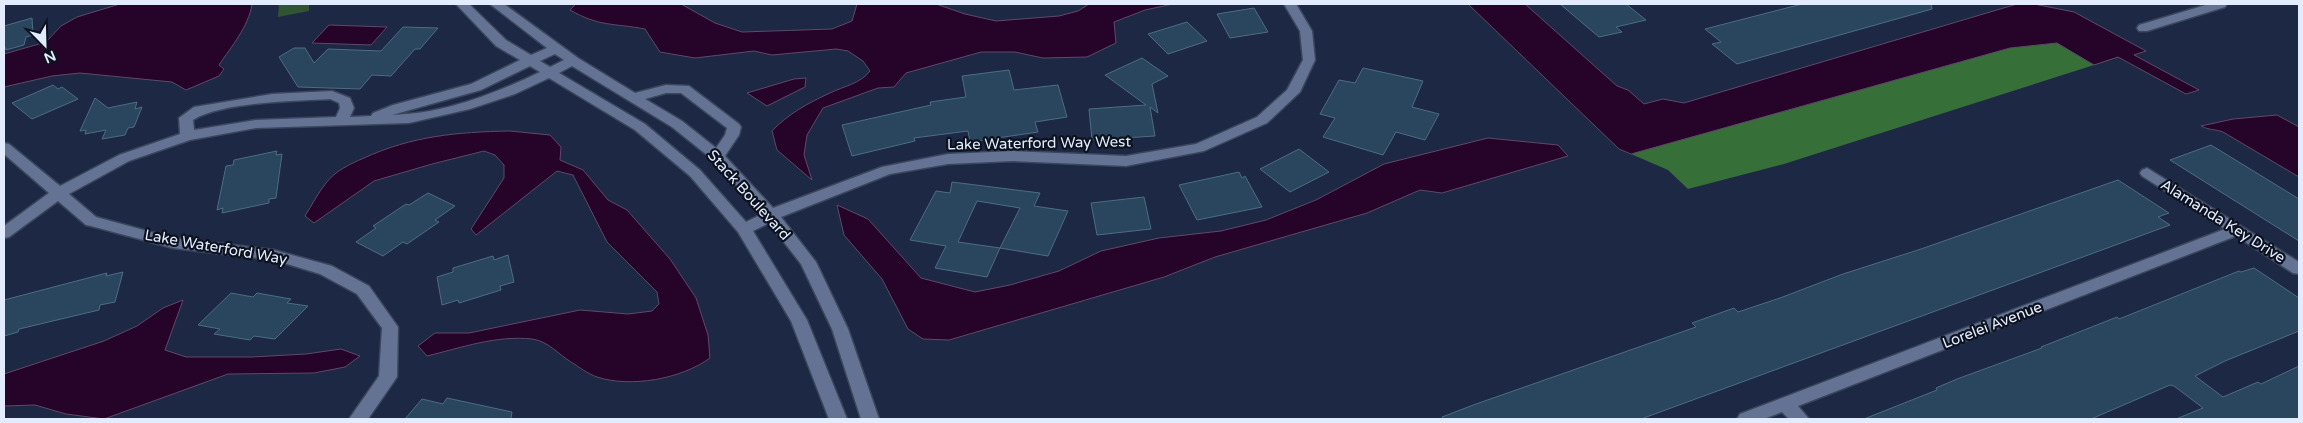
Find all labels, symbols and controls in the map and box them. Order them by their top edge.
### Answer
north arrow [20,20,70,70]
text: N [41,46,58,67]
street label: Lake Waterford Way West [947,132,1131,154]
street label: Stack Boulevard [704,146,794,244]
street label: Alamanda Key Drive [2157,175,2289,267]
street label: Lake Waterford Way [143,226,289,268]
street label: Lorelei Avenue [1940,298,2044,352]

